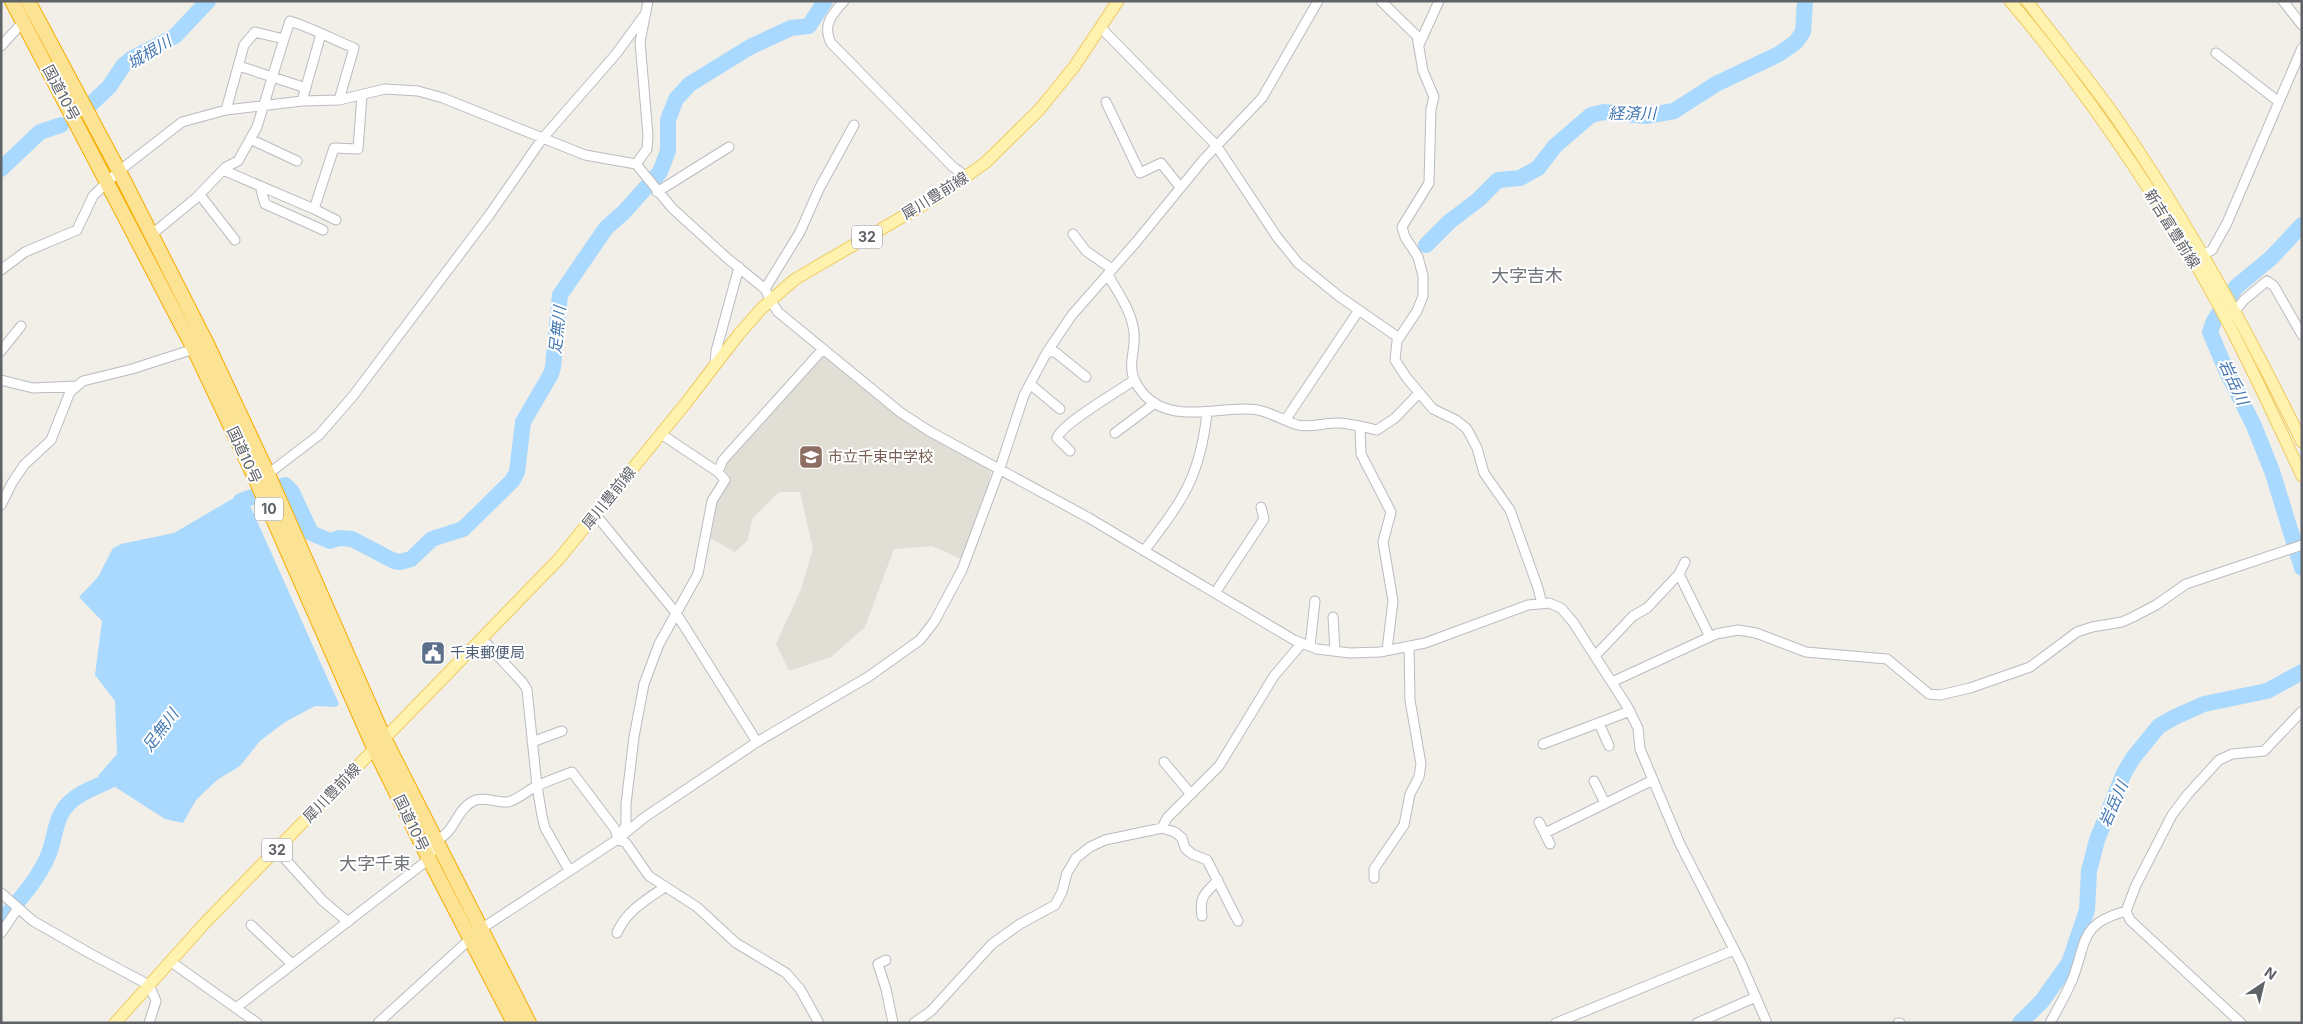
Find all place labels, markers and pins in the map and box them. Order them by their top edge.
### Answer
school or university icon: 市立千束中学校 [798,444,824,470]
place label: 市立千束中学校 [828,447,933,466]
public building icon: 千束郵便局 [420,640,446,666]
place label: 千束郵便局 [450,643,525,662]

